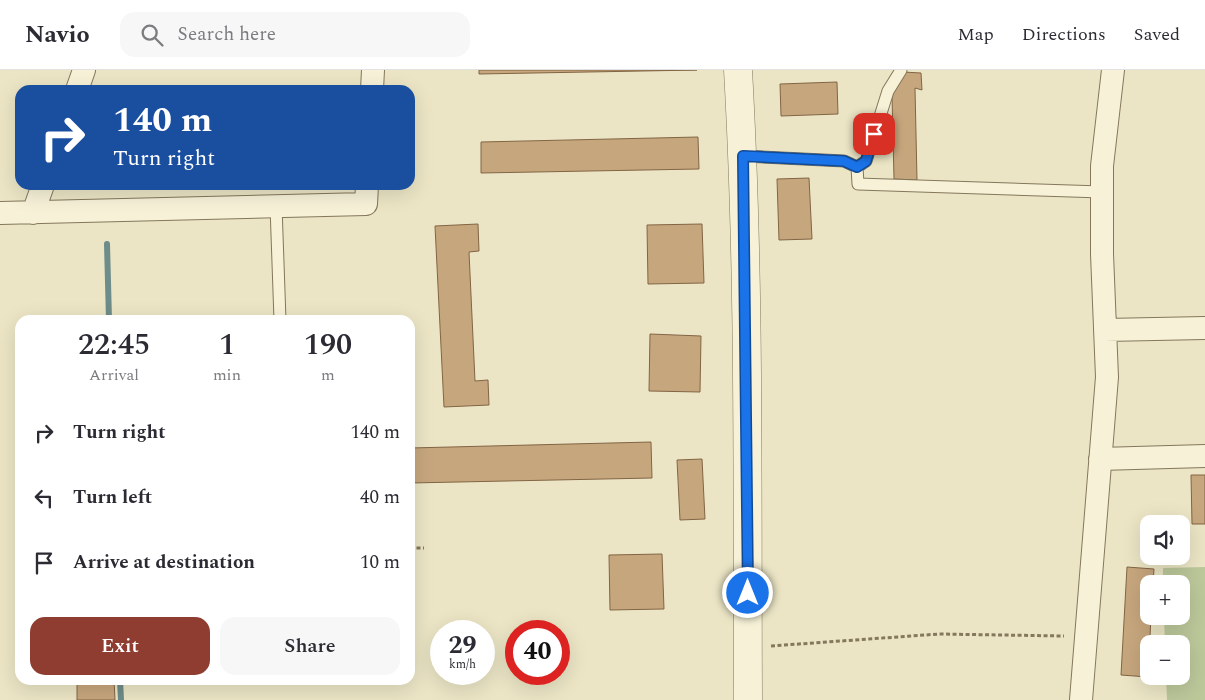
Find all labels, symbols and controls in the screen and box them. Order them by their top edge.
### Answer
search box [120,12,470,57]
text: Navio [25,17,90,53]
text: Search here [178,20,276,49]
icon: search [138,21,166,49]
text: Map [958,21,994,48]
text: Directions [1022,21,1106,48]
text: Saved [1134,21,1180,48]
text: 140 m [113,94,212,147]
icon: right [30,105,95,170]
pin [853,113,895,155]
icon: arrive [860,120,888,148]
text: Turn right [113,142,215,175]
text: 22:45 [78,322,150,368]
text: 1 [219,322,235,368]
text: 190 [304,322,352,368]
text: Arrival [89,363,139,387]
text: min [213,363,241,387]
text: m [321,363,335,387]
text: Turn right [73,418,166,447]
text: 140 m [350,418,400,447]
icon: right [30,419,58,447]
text: Turn left [73,483,152,512]
text: 40 m [360,483,400,512]
icon: left [30,484,58,512]
map controls [1140,515,1190,685]
button: sound [1140,515,1190,565]
text: Arrive at destination [73,548,255,577]
text: 10 m [360,548,400,577]
icon: arrive [30,549,58,577]
position arrow [721,566,773,618]
button: + [1140,575,1190,625]
button: Exit [30,617,210,675]
button: Share [220,617,400,675]
speed limit sign: 40 [505,620,570,685]
text: 29 [448,627,477,665]
button: − [1140,635,1190,685]
text: km/h [449,655,476,674]

